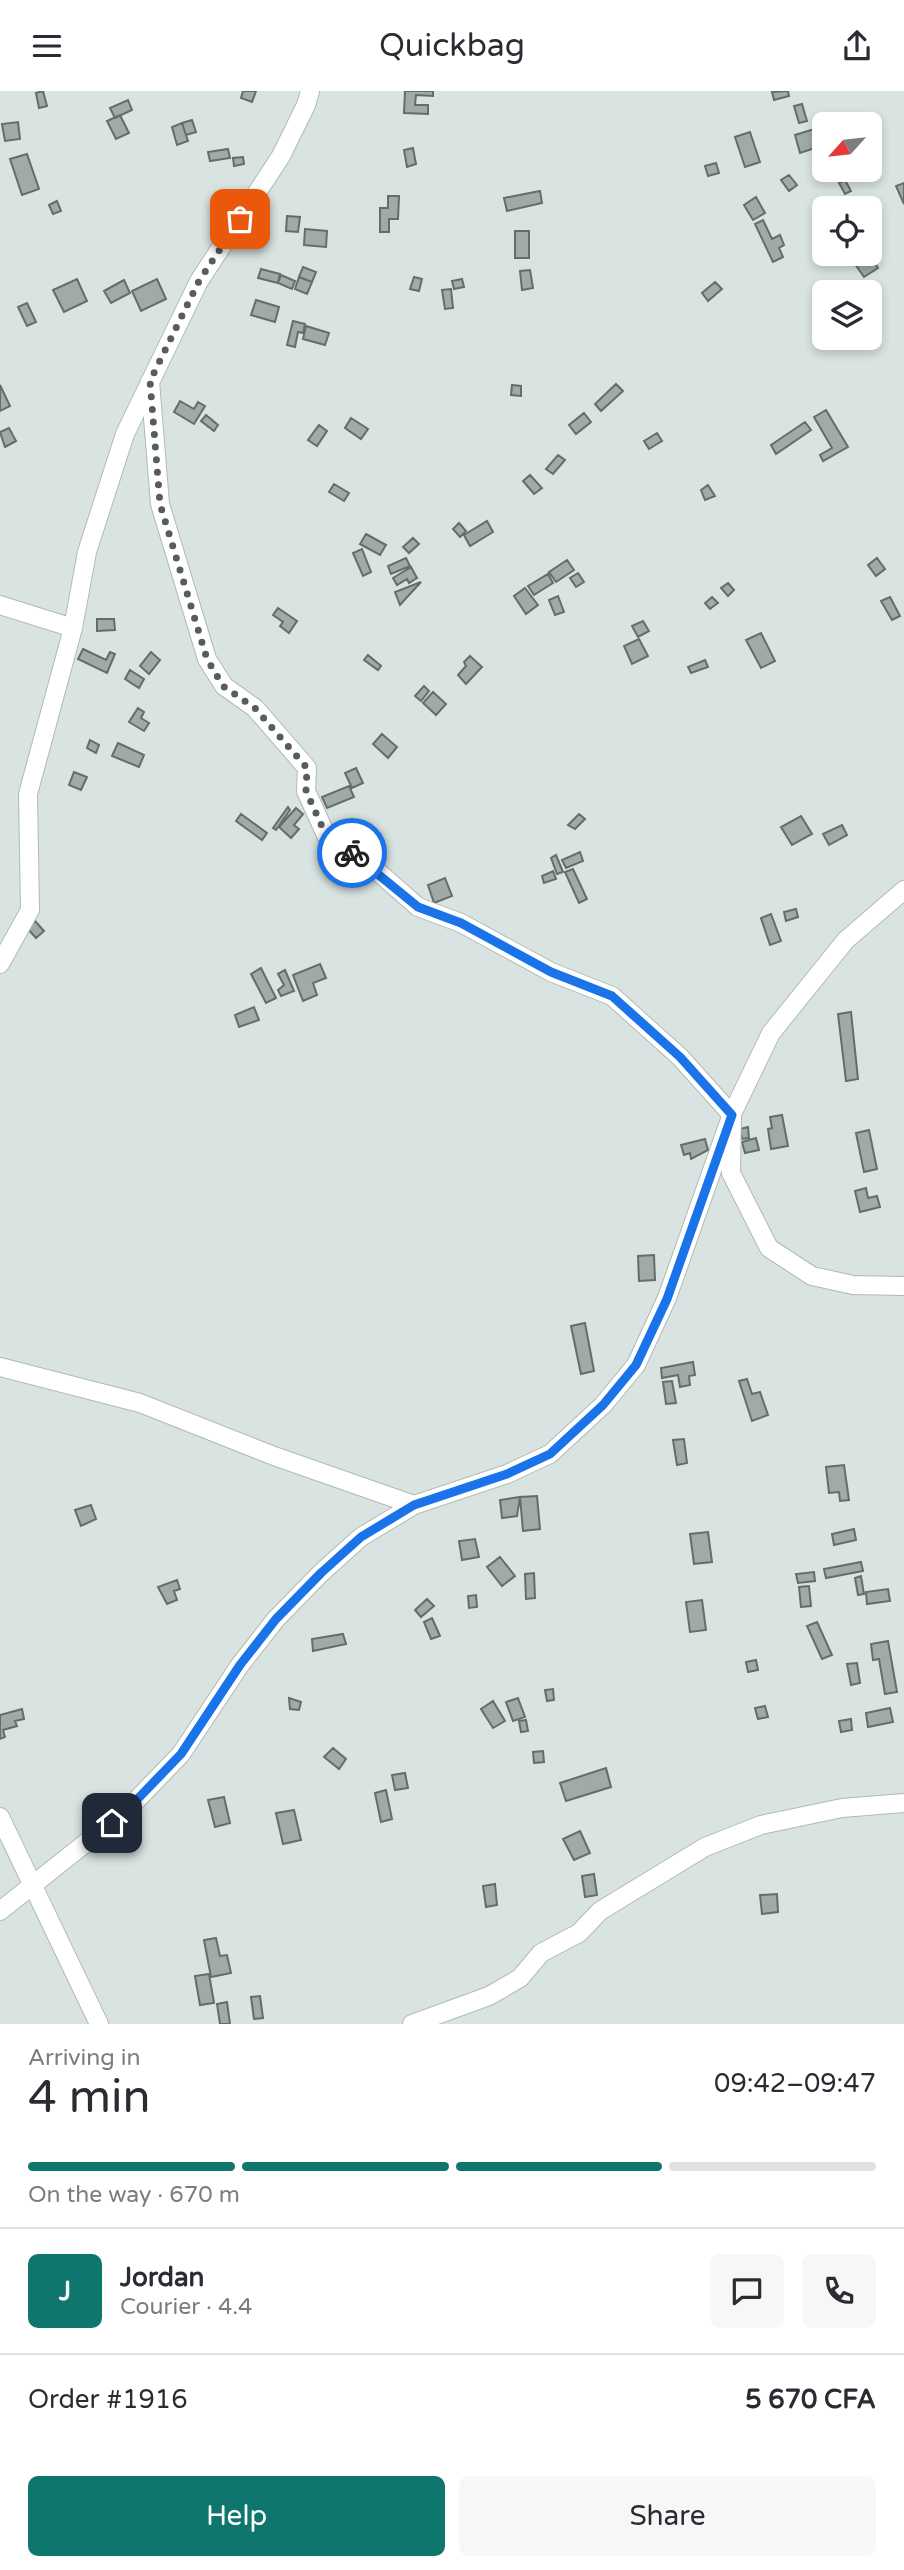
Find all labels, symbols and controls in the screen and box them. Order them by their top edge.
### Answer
icon: menu [28,27,66,65]
text: Quickbag [379,27,525,65]
icon: share [838,27,876,65]
north arrow [812,112,882,182]
map controls [812,112,882,350]
pin [210,189,270,249]
button: locate [812,196,882,266]
icon: bag [221,200,259,238]
button: layers [812,280,882,350]
courier [317,818,387,888]
icon: bike [333,834,371,872]
pin [82,1793,142,1853]
icon: home [93,1804,131,1842]
text: Arriving in [28,2044,141,2072]
text: 09:42–09:47 [714,2068,876,2099]
text: 4 min [28,2070,151,2125]
text: On the way · 670 m [28,2181,240,2209]
button: chat [710,2254,784,2328]
button: phone [802,2254,876,2328]
text: Jordan [120,2262,204,2293]
text: J [59,2276,71,2307]
text: Courier · 4.4 [120,2293,252,2321]
text: Order #1916 [28,2384,188,2415]
text: 5 670 CFA [745,2384,876,2415]
button: Help [28,2476,445,2556]
button: Share [459,2476,876,2556]

